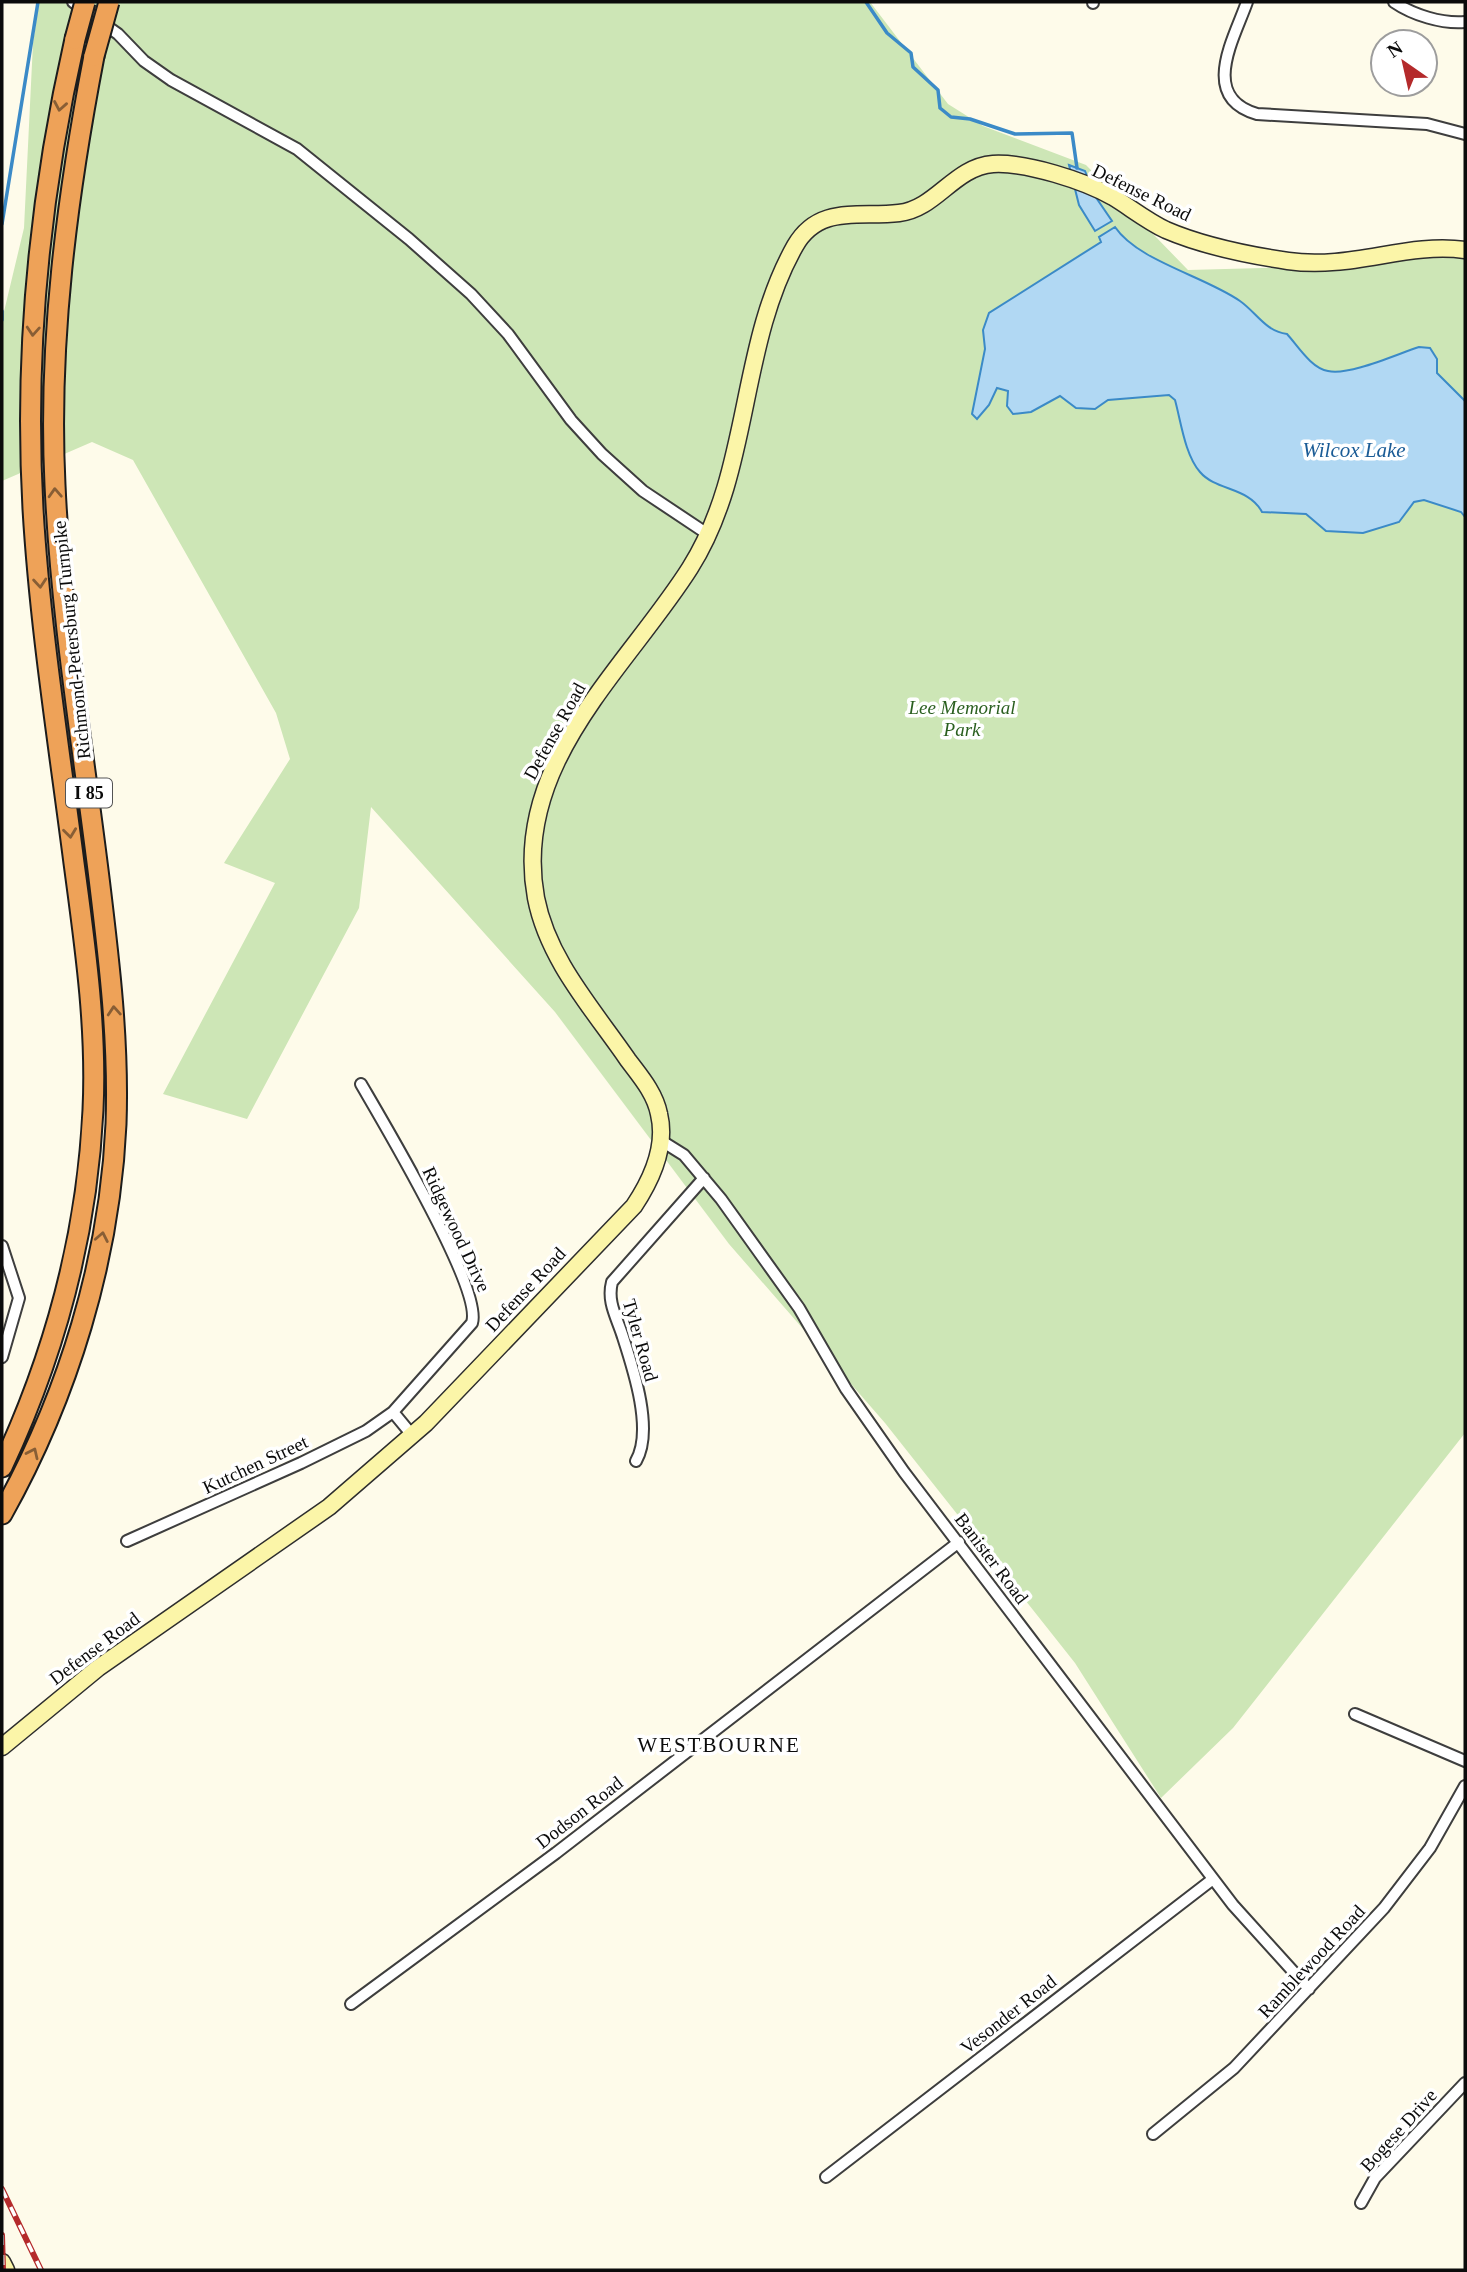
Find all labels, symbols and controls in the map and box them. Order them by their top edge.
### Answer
north arrow [1369,28,1439,98]
text: N [1383,37,1407,62]
one-way arrow [53,100,68,112]
street label: Defense Road [1089,160,1195,226]
one-way arrow [26,326,41,337]
water label: Wilcox Lake [1302,438,1406,462]
one-way arrow [48,487,63,498]
street label: Richmond-Petersburg Turnpike [49,520,94,760]
one-way arrow [32,578,47,589]
street label: Defense Road [519,679,590,783]
park label: Lee Memorial Park [907,697,1016,740]
road number: I 85 [66,778,112,808]
one-way arrow [63,827,78,839]
one-way arrow [107,1005,122,1016]
street label: Ridgewood Drive [418,1163,495,1295]
one-way arrow [93,1231,108,1243]
street label: Defense Road [481,1243,570,1336]
street label: Tyler Road [619,1297,662,1384]
street label: Kutchen Street [199,1431,312,1498]
one-way arrow [25,1448,39,1461]
street label: Banister Road [951,1509,1033,1608]
street label: Defense Road [45,1607,144,1689]
district label: WESTBOURNE [637,1733,801,1757]
street label: Dodson Road [532,1772,627,1853]
street label: Ramblewood Road [1254,1900,1369,2022]
street label: Vesonder Road [956,1970,1061,2058]
street label: Bogese Drive [1356,2085,1441,2176]

